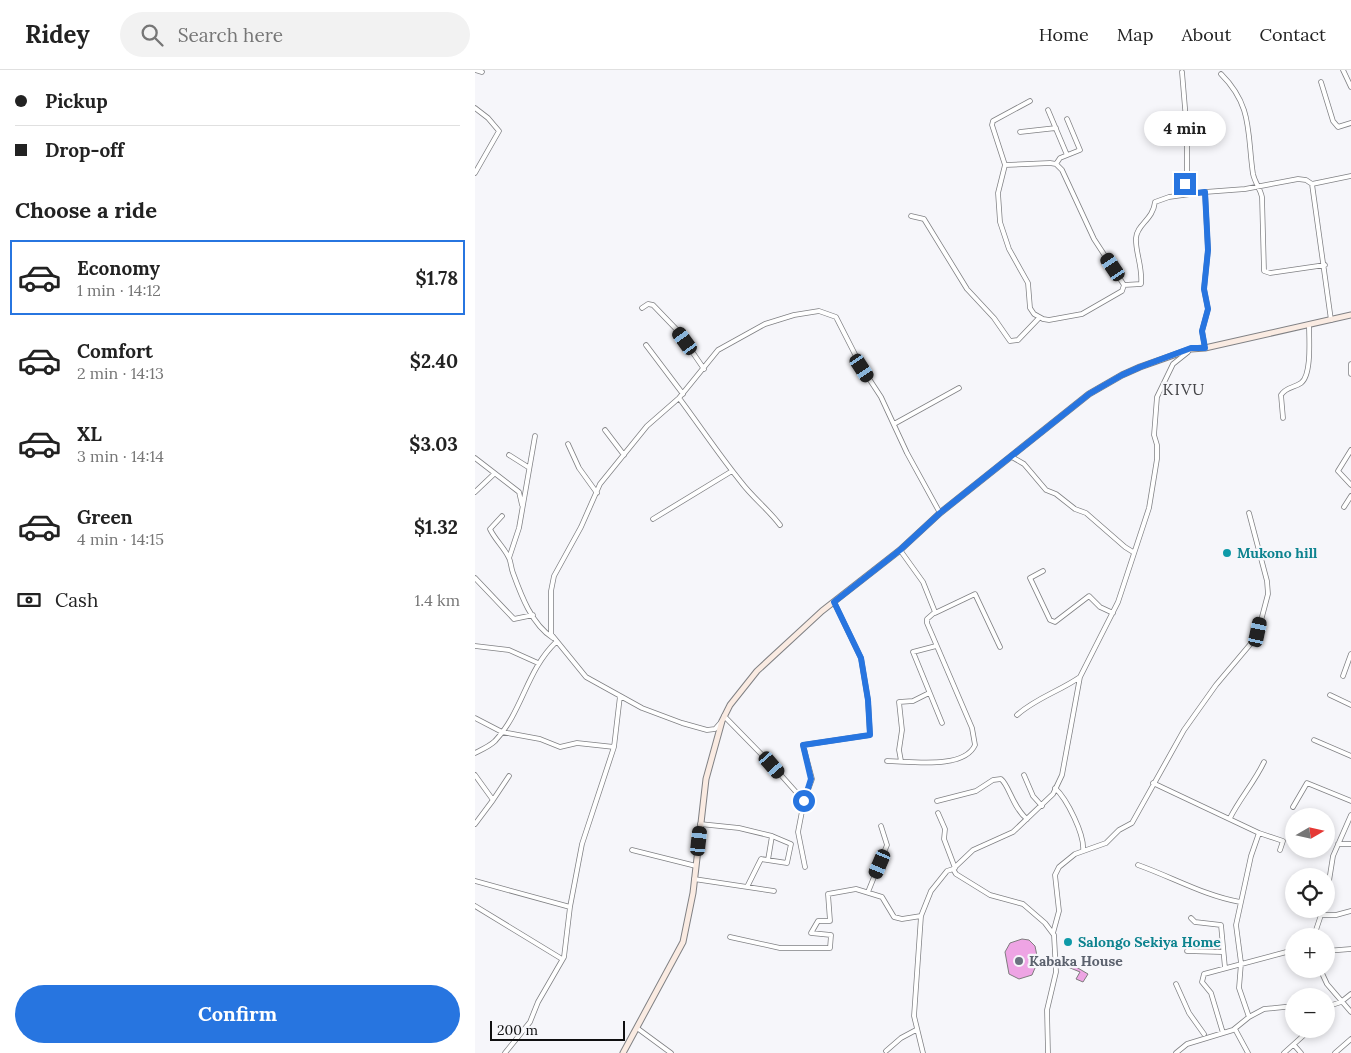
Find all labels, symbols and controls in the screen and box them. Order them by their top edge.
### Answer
search box [120,12,470,57]
text: Ridey [25,19,90,50]
icon: search [138,21,166,49]
text: Search here [178,23,283,47]
text: Home [1039,23,1089,46]
text: Map [1117,23,1153,46]
text: About [1181,23,1231,46]
text: Contact [1259,23,1326,46]
text: Pickup [45,89,108,113]
callout: 4 min [1144,112,1226,146]
text: 4 min [1163,118,1207,138]
text: Drop-off [45,138,124,162]
route end [1174,173,1196,195]
text: Choose a ride [15,196,157,224]
car [1098,250,1127,284]
icon: car [17,255,62,300]
text: Economy [77,256,160,280]
text: $1.78 [415,266,458,290]
text: 1 min · 14:12 [77,280,161,300]
car [670,324,699,358]
icon: car [17,338,62,383]
text: Comfort [77,339,153,363]
text: $2.40 [410,349,458,373]
car [847,351,876,385]
text: 2 min · 14:13 [77,363,164,383]
district label: KIVU [1163,379,1205,399]
icon: car [17,421,62,466]
text: XL [77,422,102,446]
text: $3.03 [409,432,458,456]
text: 3 min · 14:14 [77,446,164,466]
icon: car [17,504,62,549]
text: Green [77,505,133,529]
text: $1.32 [414,515,458,539]
text: 4 min · 14:15 [77,529,164,549]
place label: Mukono hill [1237,544,1318,562]
marker: Mukono hill [1221,547,1233,559]
icon: cash [15,586,43,614]
text: Cash [55,588,98,612]
text: 1.4 km [414,590,460,610]
car [1247,616,1268,648]
car [756,749,787,781]
route start [793,790,815,812]
north arrow [1285,808,1335,858]
map controls [1285,808,1335,1038]
car [689,825,708,857]
car [867,847,892,881]
button: locate [1285,868,1335,918]
button: + [1285,928,1335,978]
place label: Salongo Sekiya Home [1078,933,1221,951]
marker: Salongo Sekiya Home [1062,936,1074,948]
place label: Kabaka House [1029,952,1123,970]
marker: Kabaka House [1013,955,1025,967]
button: Confirm [15,985,460,1043]
button: − [1285,988,1335,1038]
scale bar [490,1018,625,1041]
text: 200 m [497,1021,538,1039]

